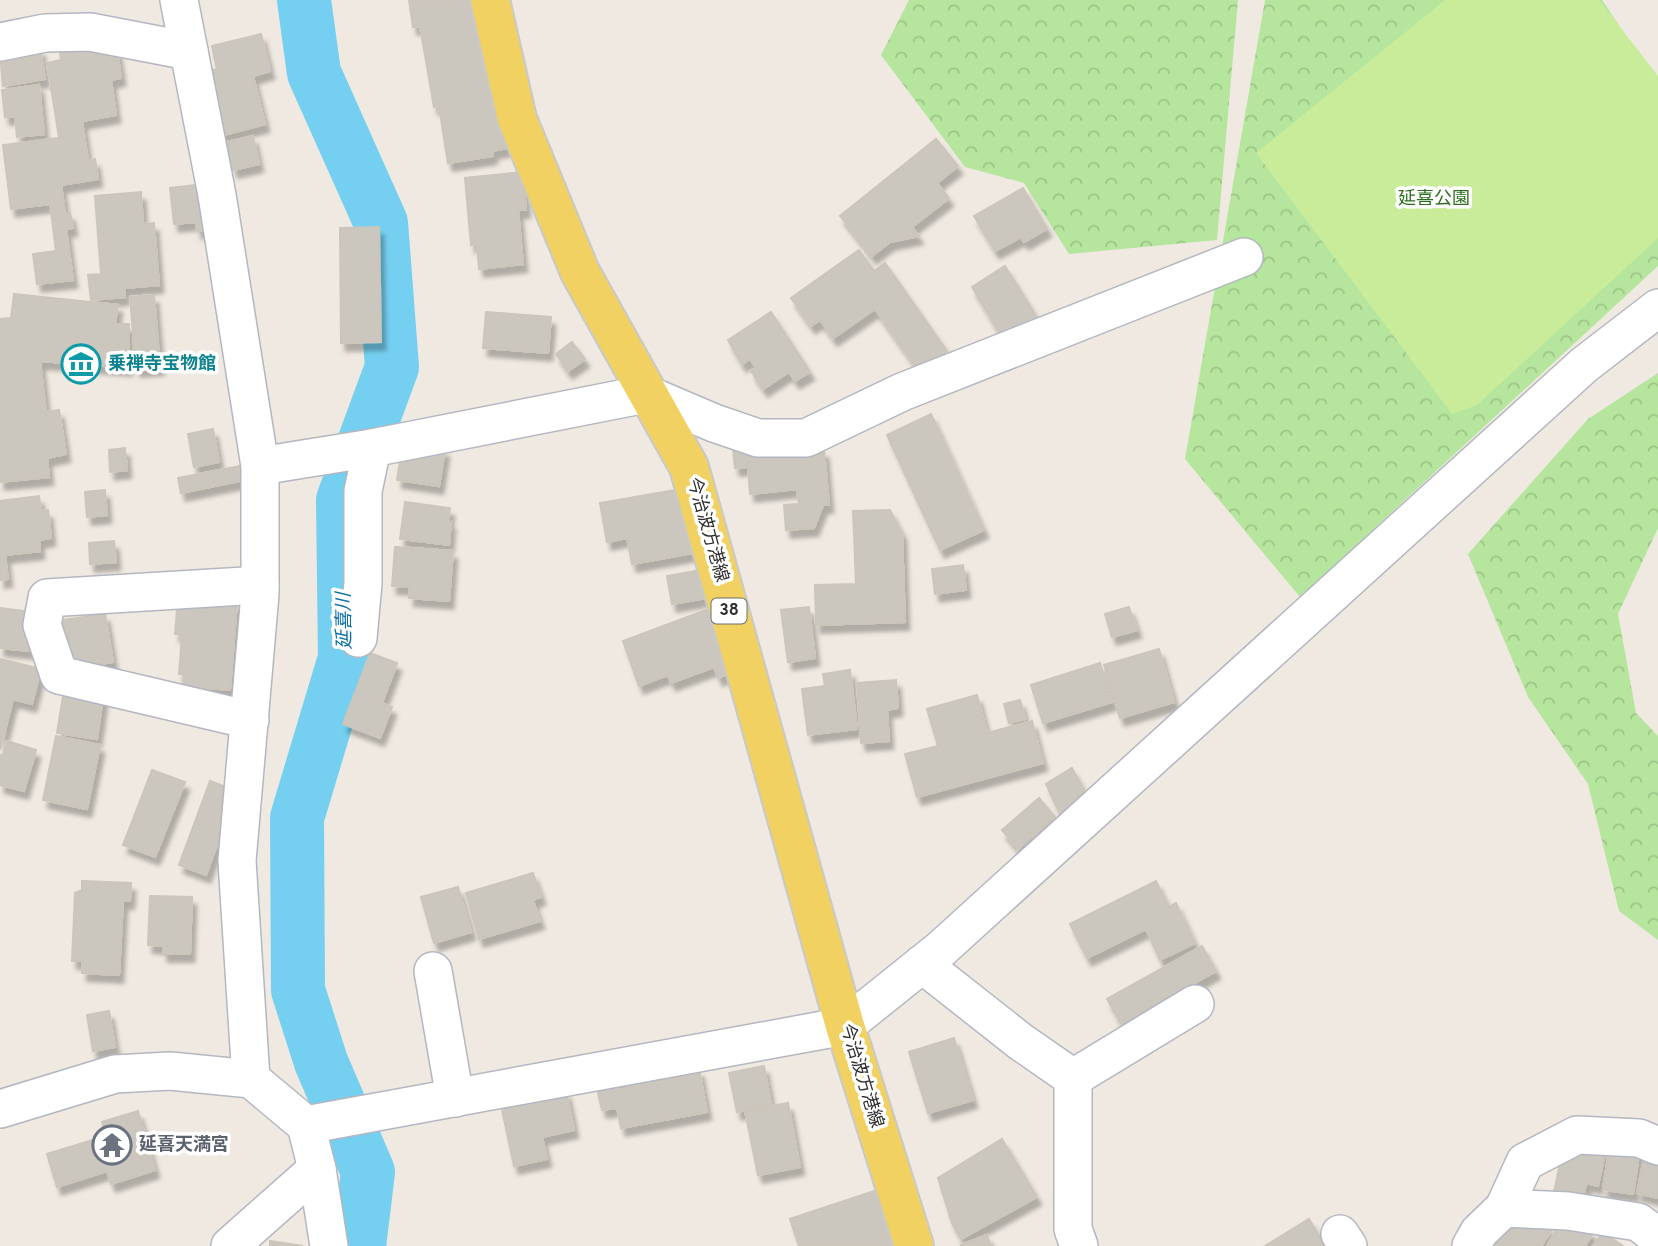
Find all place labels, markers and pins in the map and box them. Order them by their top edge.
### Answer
museum icon: 乗禅寺宝物館 [60,343,102,385]
place label: 乗禅寺宝物館 [108,353,216,376]
temple icon: 延喜天満宮 [91,1124,133,1166]
place label: 延喜天満宮 [139,1134,229,1157]

